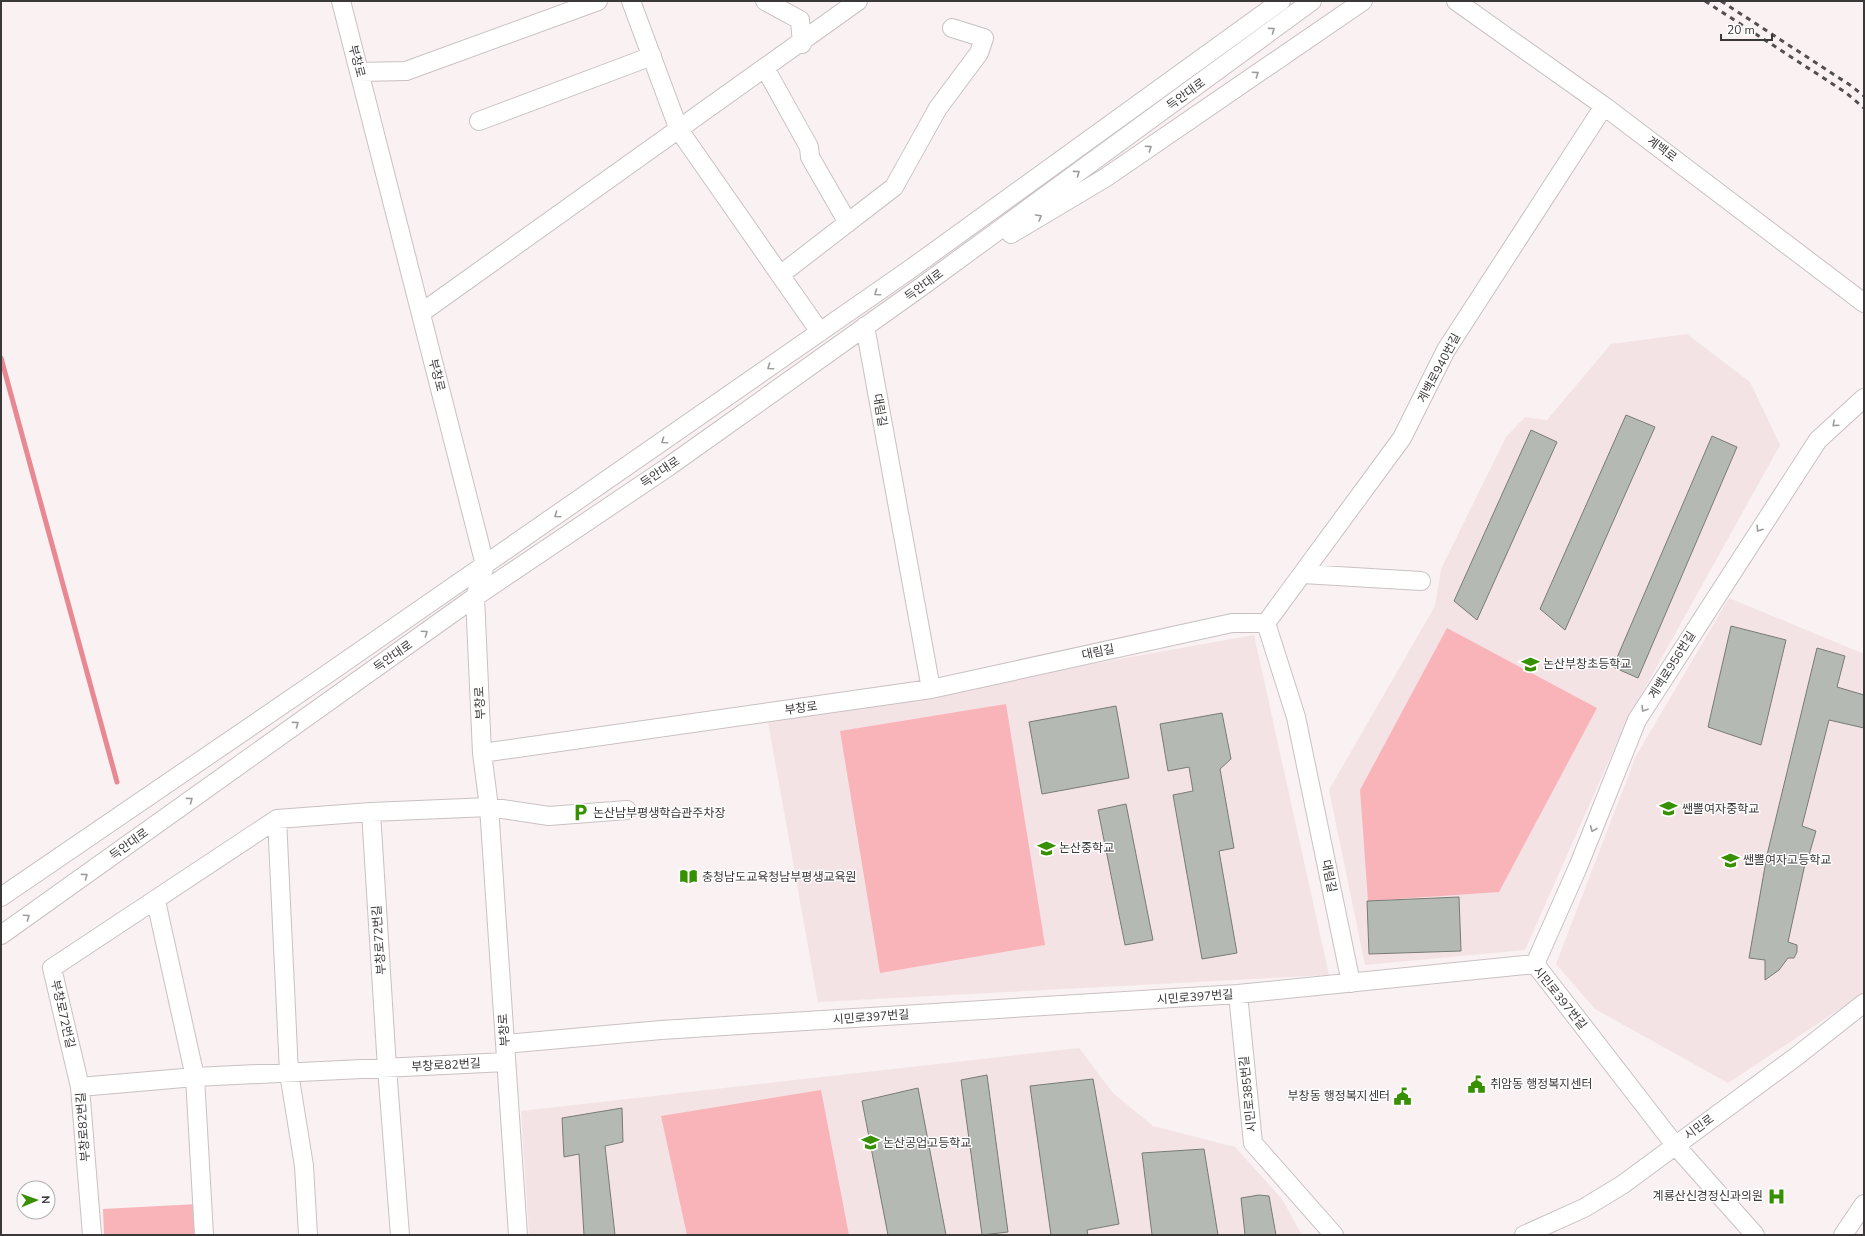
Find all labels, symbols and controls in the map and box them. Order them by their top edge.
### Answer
scale bar [1721,16,1772,42]
text: 20 m [1727,22,1755,38]
one-way arrow [1268,28,1275,35]
street label: 부창로 [345,43,369,79]
one-way arrow [1252,71,1259,79]
street label: 득안대로 [1163,75,1209,113]
street label: 계백로 [1644,133,1680,165]
one-way arrow [1145,145,1152,153]
one-way arrow [1072,171,1079,178]
one-way arrow [1035,215,1042,222]
street label: 득안대로 [901,266,947,304]
one-way arrow [874,288,881,296]
street label: 계백로940번길 [1414,330,1464,406]
street label: 부창로 [425,357,449,393]
one-way arrow [768,362,775,369]
street label: 대림길 [869,392,891,428]
one-way arrow [1832,419,1840,427]
one-way arrow [661,436,668,443]
street label: 득안대로 [637,453,683,491]
one-way arrow [554,510,561,518]
one-way arrow [1756,525,1764,532]
street label: 계백로956번길 [1645,628,1699,702]
one-way arrow [421,630,428,638]
street label: 득안대로 [370,637,416,675]
street label: 대림길 [1080,641,1116,663]
school or university icon: 논산부창초등학교 [1520,654,1540,674]
place label: 논산부창초등학교 [1543,656,1631,672]
street label: 부창로 [471,686,489,720]
street label: 부창로 [783,698,819,718]
one-way arrow [1641,705,1649,712]
one-way arrow [292,721,299,729]
one-way arrow [186,798,193,805]
school or university icon: 쌘뽈여자중학교 [1659,799,1679,819]
place label: 쌘뽈여자중학교 [1682,801,1759,817]
parking icon: 논산남부평생학습관주차장 [570,803,590,823]
place label: 논산남부평생학습관주차장 [593,805,725,821]
street label: 득안대로 [106,825,152,863]
one-way arrow [1590,825,1598,832]
school or university icon: 논산중학교 [1036,838,1056,858]
place label: 논산중학교 [1059,840,1114,856]
school or university icon: 쌘뽈여자고등학교 [1720,850,1740,870]
place label: 쌘뽈여자고등학교 [1743,852,1831,868]
street label: 대림길 [1318,858,1340,894]
library icon: 충청남도교육청남부평생교육원 [679,867,699,887]
place label: 충청남도교육청남부평생교육원 [702,869,857,885]
one-way arrow [80,873,87,880]
street label: 부창로72번길 [369,905,389,975]
one-way arrow [23,914,30,922]
street label: 시민로397번길 [1530,963,1590,1033]
street label: 부창로72번길 [47,978,79,1050]
street label: 시민로397번길 [1156,986,1234,1008]
street label: 시민로397번길 [832,1006,910,1028]
street label: 부창로 [495,1013,513,1047]
street label: 부창로82번길 [411,1055,481,1075]
street label: 시민로385번길 [1236,1055,1260,1133]
public building icon: 취암동 행정복지센터 [1467,1074,1487,1094]
place label: 취암동 행정복지센터 [1490,1076,1592,1092]
public building icon: 부창동 행정복지센터 [1393,1086,1413,1106]
place label: 부창동 행정복지센터 [1288,1088,1390,1104]
street label: 부창로82번길 [73,1092,93,1162]
street label: 시민로 [1681,1111,1717,1143]
school or university icon: 논산공업고등학교 [860,1133,880,1153]
place label: 논산공업고등학교 [883,1135,971,1151]
north arrow [16,1180,56,1220]
hospital icon: 계룡산신경정신과의원 [1766,1186,1786,1206]
place label: 계룡산신경정신과의원 [1653,1188,1763,1204]
text: N [38,1195,53,1204]

